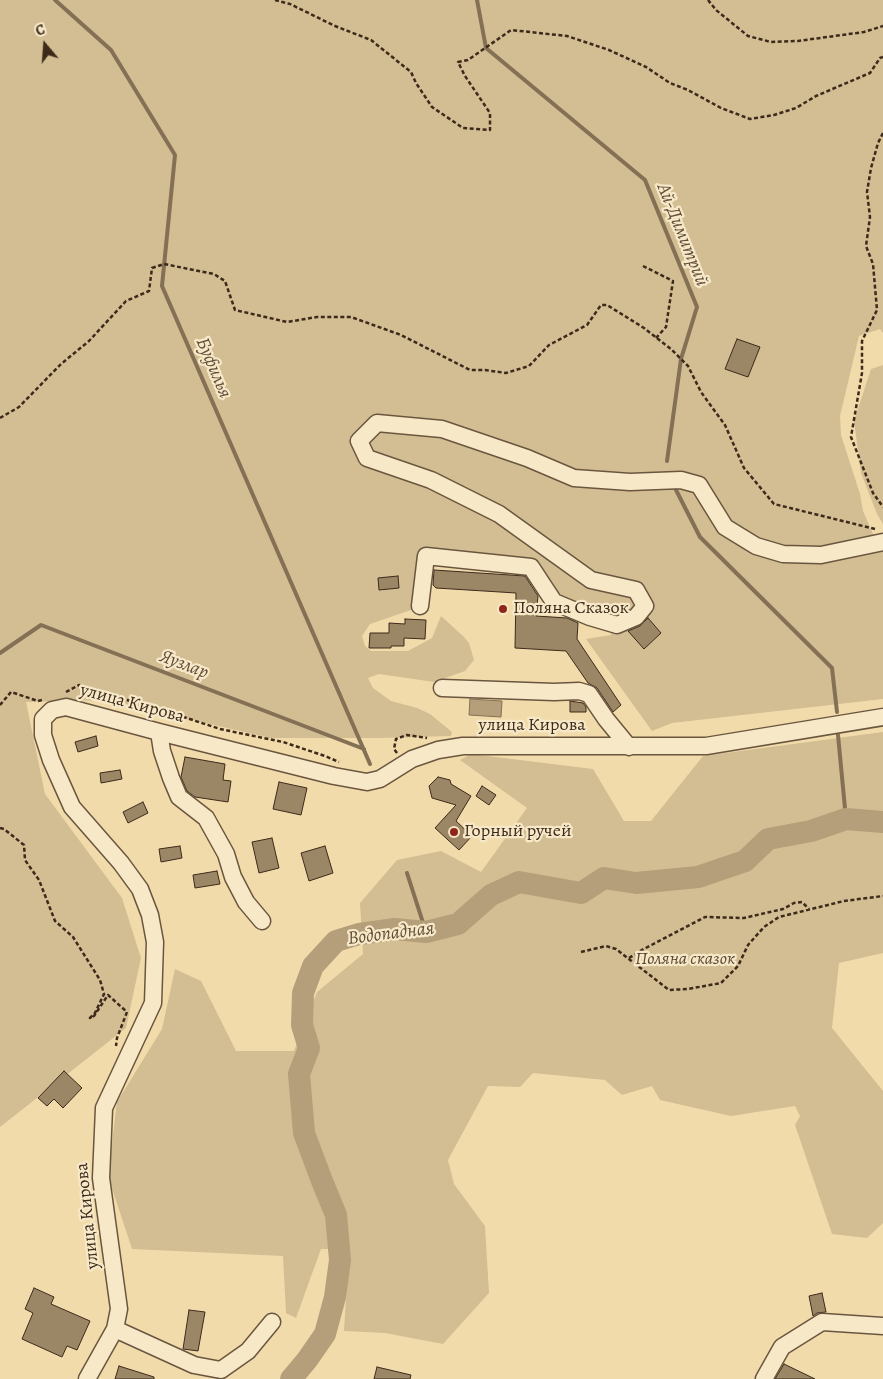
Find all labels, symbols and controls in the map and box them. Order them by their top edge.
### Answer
north arrow [20,20,70,70]
text: С [33,20,47,41]
water label: Ай-Димитрий [651,180,713,290]
water label: Буфилья [190,334,236,402]
place label: Поляна Сказок [513,598,629,620]
marker: Поляна Сказок [497,603,509,615]
water label: Яузлар [156,645,212,685]
street label: улица Кирова [78,680,186,728]
street label: улица Кирова [479,715,585,737]
place label: Горный ручей [464,821,571,843]
marker: Горный ручей [448,826,460,838]
water label: Водопадная [347,917,435,951]
park label: Поляна сказок [635,949,735,971]
street label: улица Кирова [72,1162,104,1270]

